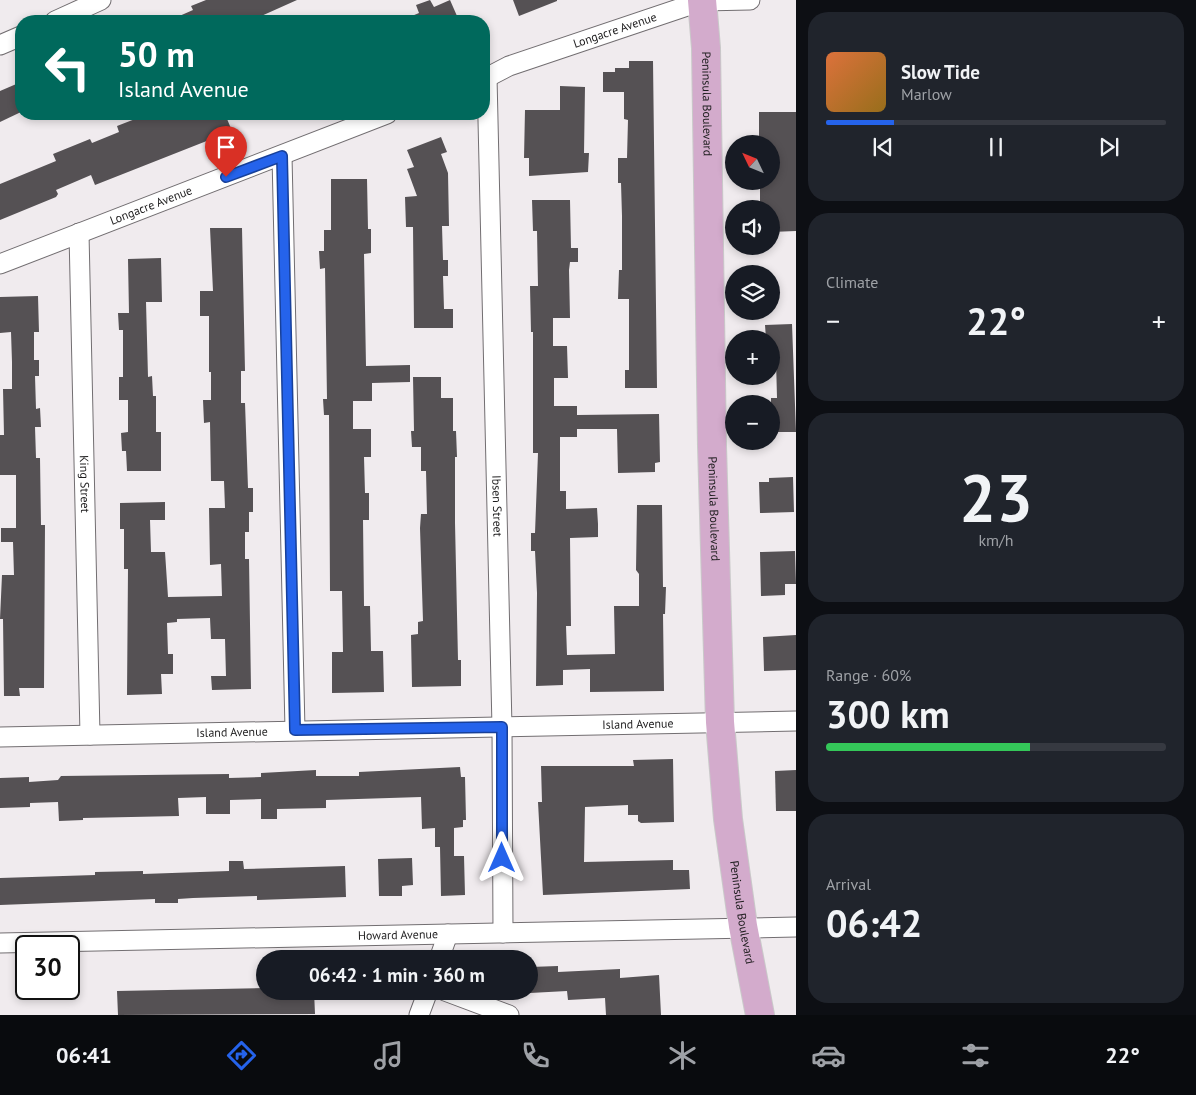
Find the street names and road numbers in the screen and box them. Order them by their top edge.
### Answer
street label: Longacre Avenue [571,9,658,51]
street label: Peninsula Boulevard [699,51,716,156]
street label: Longacre Avenue [108,182,194,228]
street label: King Street [77,455,93,513]
street label: Peninsula Boulevard [705,456,723,561]
street label: Ibsen Street [489,475,506,537]
street label: Island Avenue [602,715,674,732]
street label: Island Avenue [196,724,268,740]
street label: Peninsula Boulevard [727,860,758,965]
street label: Howard Avenue [358,926,438,943]

